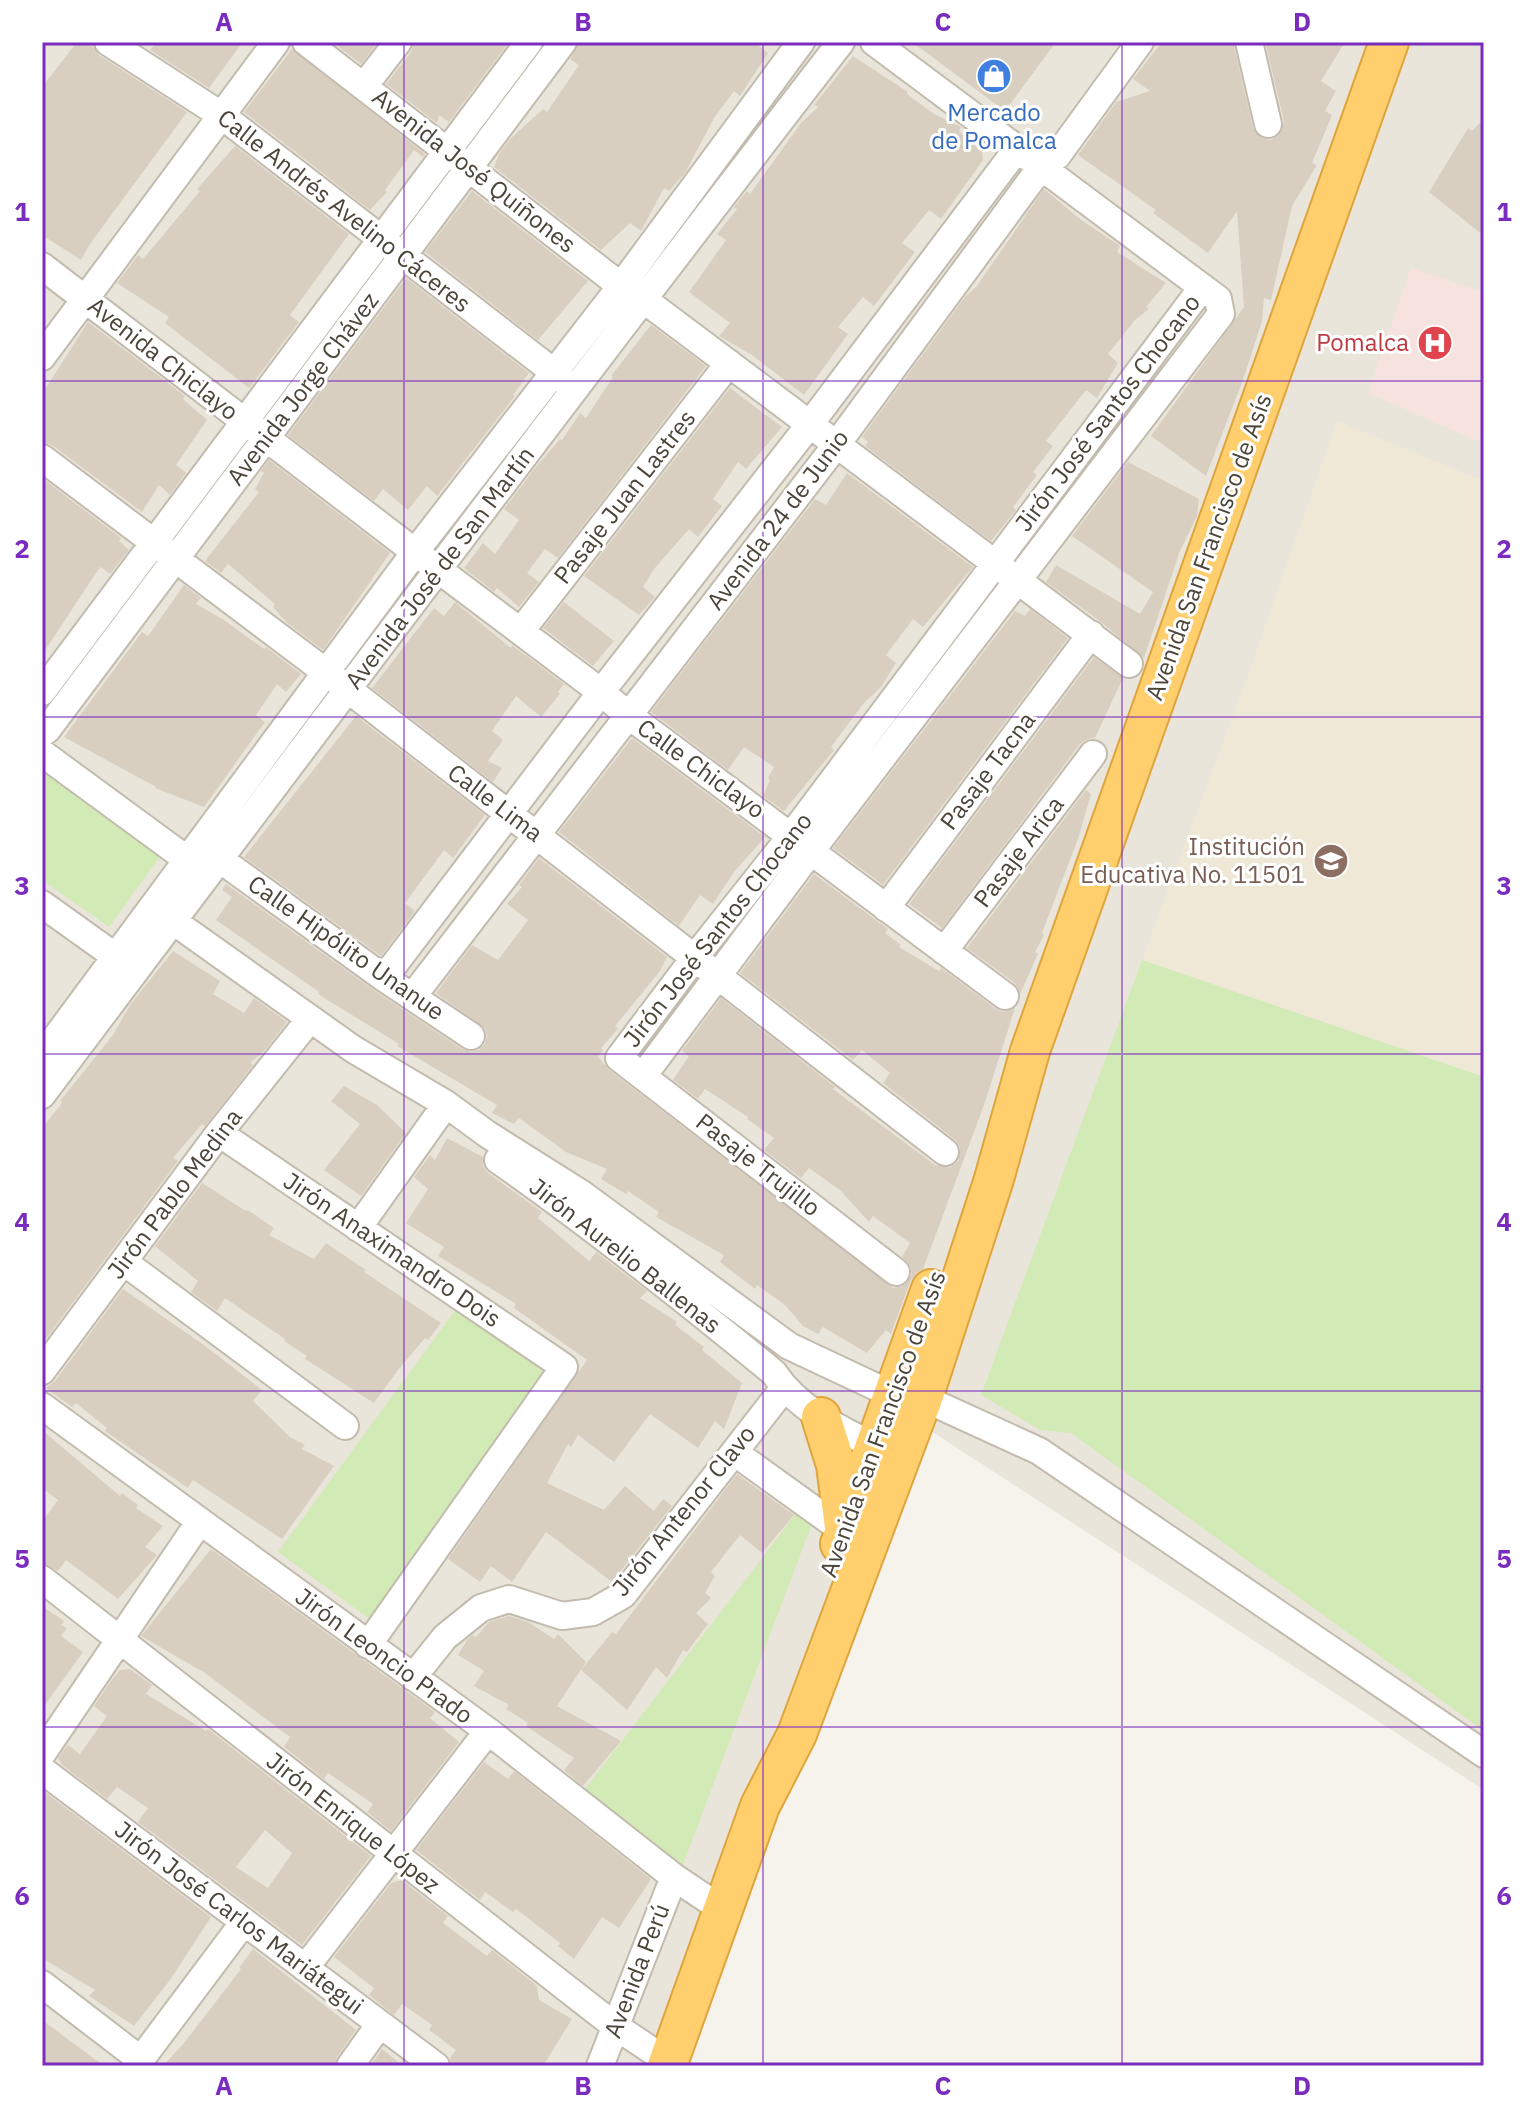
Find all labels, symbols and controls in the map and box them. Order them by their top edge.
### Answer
text: A [215,4,233,38]
text: B [574,4,592,38]
text: C [935,4,952,38]
text: D [1293,4,1311,38]
shop icon: Mercado de Pomalca [975,57,1013,95]
street label: Avenida José Quiñones [366,81,583,260]
place label: Mercado de Pomalca [931,96,1057,156]
street label: Calle Andrés Avelino Cáceres [211,101,478,319]
text: 1 [14,194,30,228]
text: 1 [1496,194,1512,228]
street label: Avenida Jorge Chávez [219,285,385,491]
street label: Jirón José Santos Chocano [1007,287,1207,538]
street label: Avenida Chiclayo [82,289,246,427]
hospital icon: Pomalca [1416,324,1454,362]
place label: Pomalca [1316,326,1409,358]
street label: Avenida San Francisco de Asís [1138,389,1279,704]
street label: Pasaje Juan Lastres [546,403,702,590]
street label: Avenida 24 de Junio [699,423,856,616]
street label: Avenida José de San Martín [337,440,541,695]
text: 2 [14,531,30,565]
text: 2 [1496,531,1512,565]
street label: Pasaje Tacna [932,705,1042,836]
street label: Calle Chiclayo [631,711,772,825]
street label: Calle Lima [442,756,550,849]
street label: Pasaje Arica [966,789,1071,914]
street label: Jirón José Santos Chocano [616,806,819,1053]
place label: Institución Educativa No. 11501 [1080,830,1305,890]
school or university icon: Institución Educativa No. 11501 [1312,842,1350,880]
street label: Calle Hipólito Unanue [242,867,451,1027]
text: 3 [14,868,30,902]
text: 3 [1496,868,1512,902]
street label: Jirón Pablo Medina [100,1102,249,1285]
street label: Pasaje Trujillo [690,1105,828,1223]
street label: Jirón Anaximandro Dois [277,1164,508,1334]
street label: Jirón Aurelio Ballenas [523,1170,728,1340]
text: 4 [14,1204,30,1238]
text: 4 [1496,1204,1512,1238]
street label: Avenida San Francisco de Asís [812,1266,953,1581]
street label: Jirón Antenor Clavo [604,1418,762,1602]
text: 5 [14,1541,30,1575]
text: 5 [1496,1541,1512,1575]
street label: Jirón Leoncio Prado [289,1580,480,1730]
street label: Jirón Enrique López [260,1744,447,1900]
street label: Jirón José Carlos Mariátegui [109,1813,370,2021]
text: 6 [14,1878,30,1912]
text: 6 [1496,1878,1512,1912]
street label: Avenida Perú [596,1899,676,2042]
text: A [215,2068,233,2102]
text: B [574,2068,592,2102]
text: C [935,2068,952,2102]
text: D [1293,2068,1311,2102]

